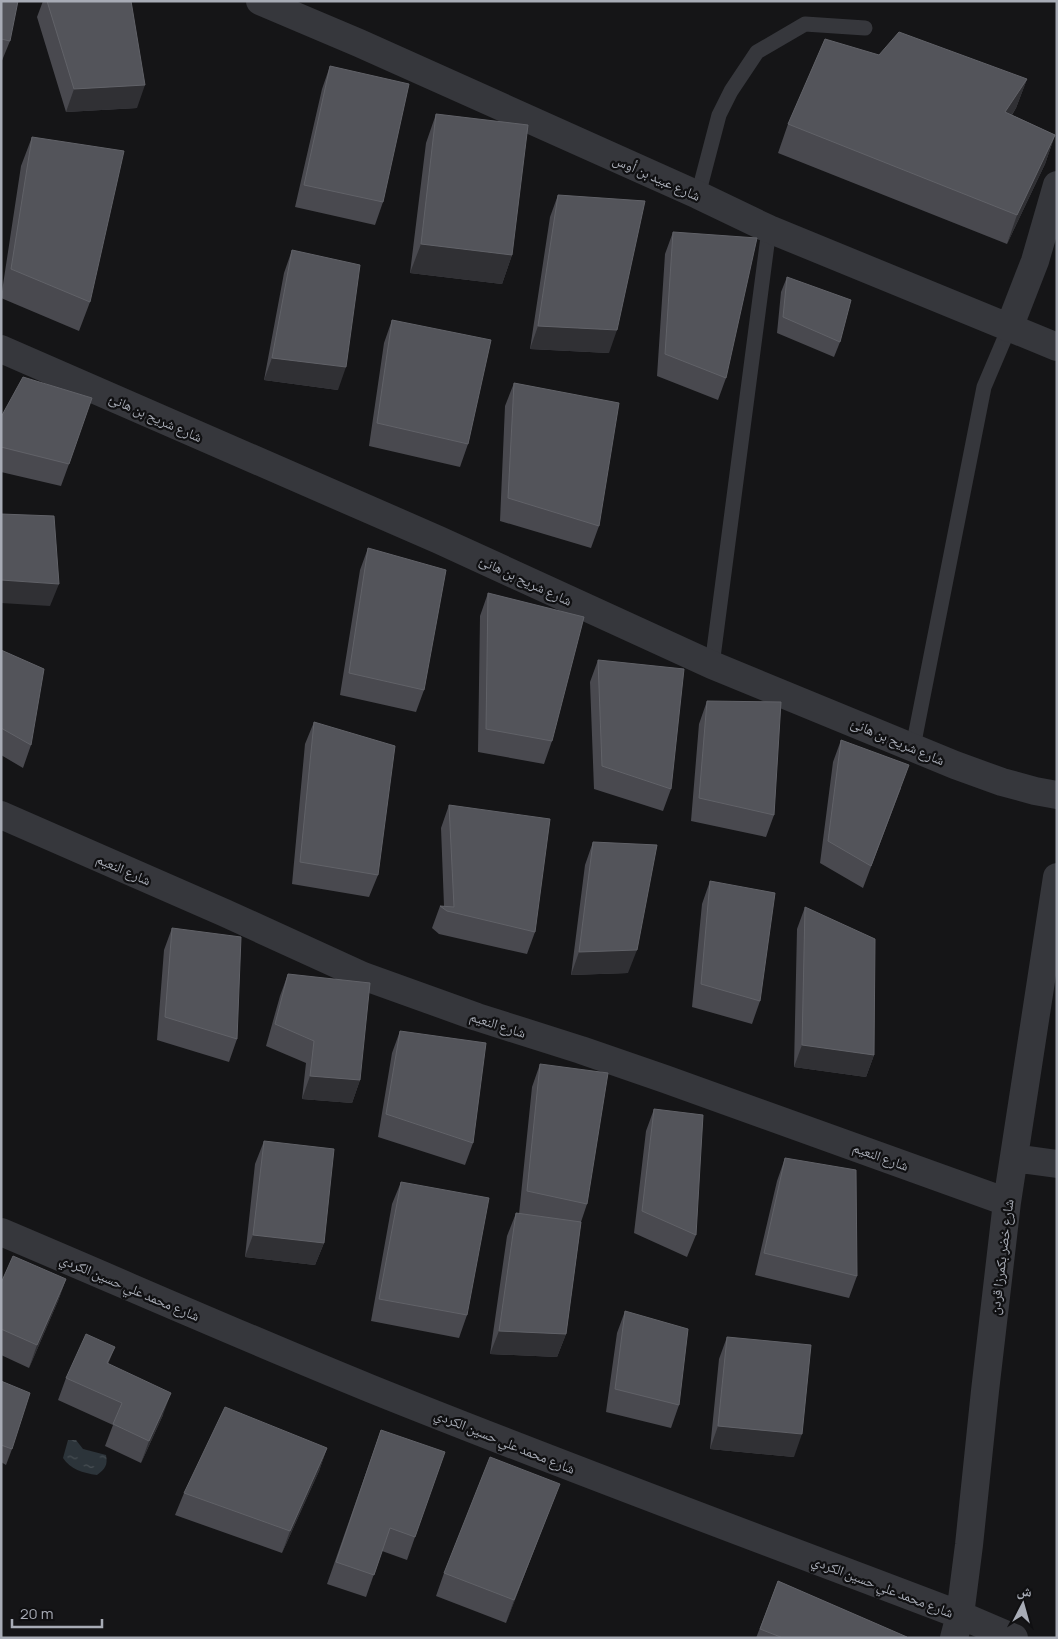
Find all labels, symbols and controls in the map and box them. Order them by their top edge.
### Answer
street label: شارع عبيد بن أوس [610,149,704,206]
street label: شارع شريح بن هانئ [106,388,206,447]
street label: شارع شريح بن هانئ [476,550,575,611]
street label: شارع شريح بن هانئ [848,713,948,770]
street label: شارع النعيم [93,849,154,890]
street label: شارع النعيم [467,1006,529,1043]
street label: شارع النعيم [850,1137,912,1176]
street label: شارع خضر بكمرزا قردن [984,1198,1019,1316]
street label: شارع محمد علي حسين الكردي [56,1249,203,1327]
street label: شارع محمد علي حسين الكردي [431,1404,578,1480]
street label: شارع محمد علي حسين الكردي [809,1550,957,1624]
north arrow [998,1579,1048,1629]
text: ش [1016,1580,1033,1601]
scale bar [12,1596,102,1628]
text: 20 m [20,1603,53,1624]

